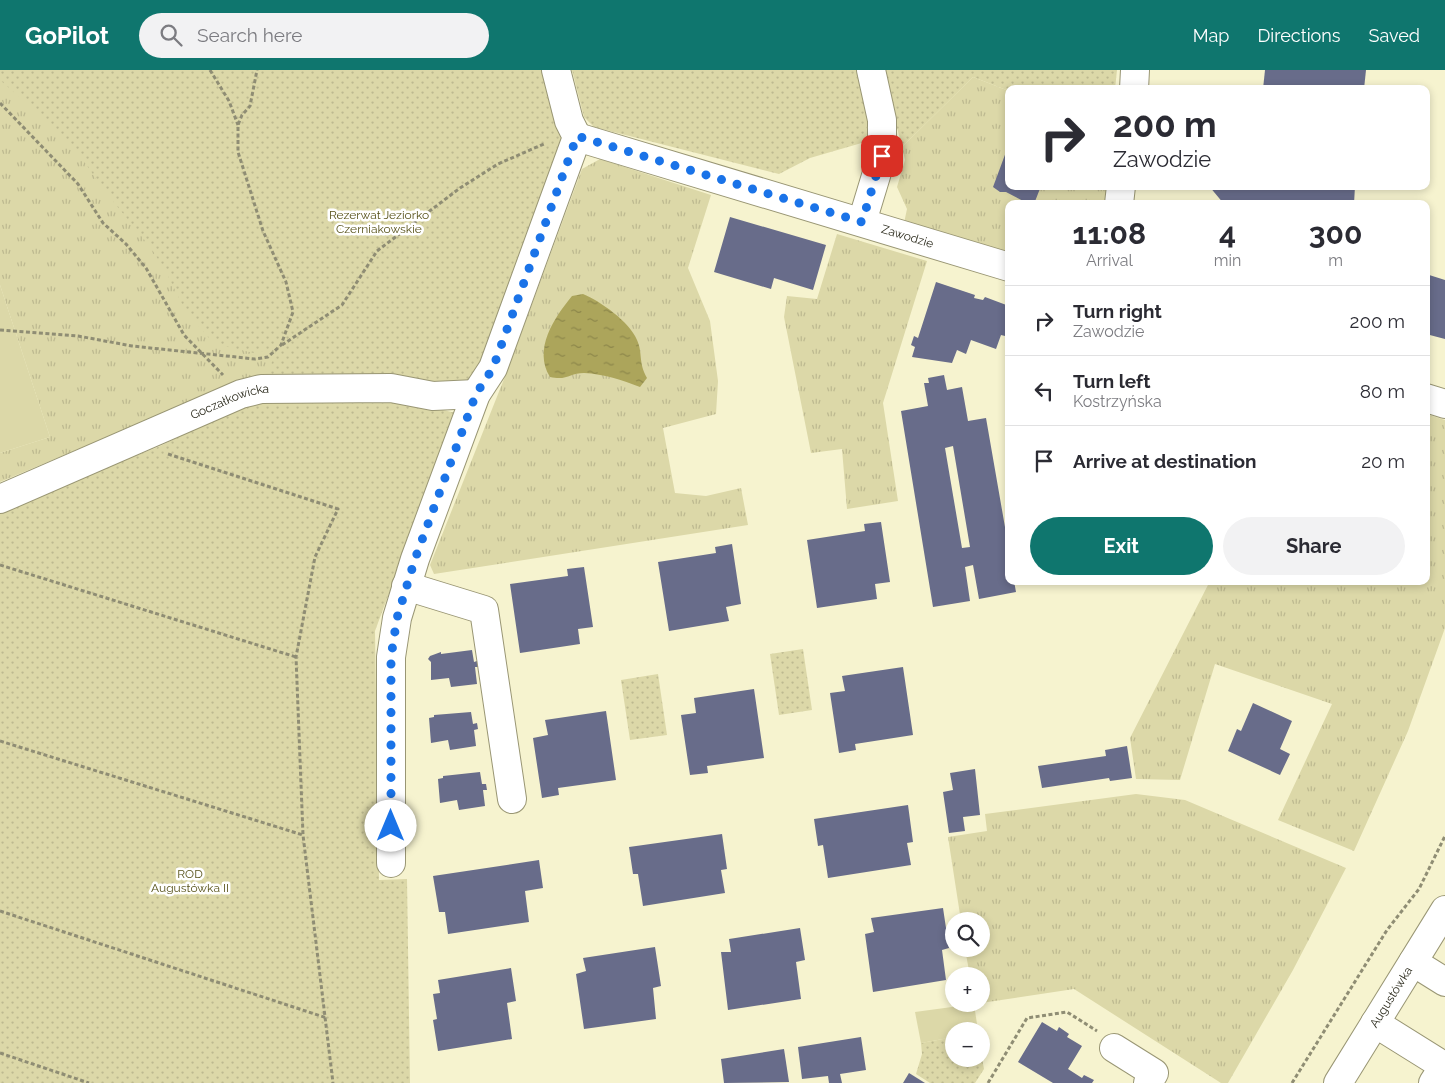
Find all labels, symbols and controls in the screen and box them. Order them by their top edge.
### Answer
search box [139,13,489,58]
text: GoPilot [25,21,109,50]
icon: search [157,21,185,49]
text: Search here [197,24,303,46]
text: Map [1193,25,1229,46]
text: Directions [1257,25,1341,46]
text: Saved [1369,25,1420,46]
text: 200 m [1113,104,1217,145]
icon: right [1030,105,1095,170]
pin [861,135,903,177]
icon: arrive [868,142,896,170]
text: Zawodzie [1113,146,1211,172]
park label: Rezerwat Jeziorko Czerniakowskie [329,208,429,236]
text: 11:08 [1073,216,1146,251]
text: 4 [1219,216,1236,251]
text: 300 [1309,216,1362,251]
street label: Zawodzie [880,222,935,251]
text: Arrival [1086,251,1133,270]
text: min [1214,251,1241,270]
text: m [1328,251,1343,270]
text: Turn right [1073,300,1162,322]
icon: right [1030,307,1058,335]
text: 200 m [1350,310,1405,332]
text: Zawodzie [1073,322,1144,341]
text: Turn left [1073,370,1150,392]
icon: left [1030,377,1058,405]
text: 80 m [1360,380,1405,402]
street label: Goczałkowicka [188,382,269,422]
text: Kostrzyńska [1073,392,1162,411]
icon: arrive [1030,447,1058,475]
text: Arrive at destination [1073,450,1257,472]
text: 20 m [1361,450,1405,472]
button: Exit [1030,517,1213,575]
button: Share [1223,517,1405,575]
position arrow [364,799,416,851]
park label: ROD Augustówka II [151,867,229,895]
map controls [945,912,990,1067]
button: search [945,912,990,957]
street label: Augustówka [1367,964,1415,1030]
button: + [945,967,990,1012]
button: − [945,1022,990,1067]

